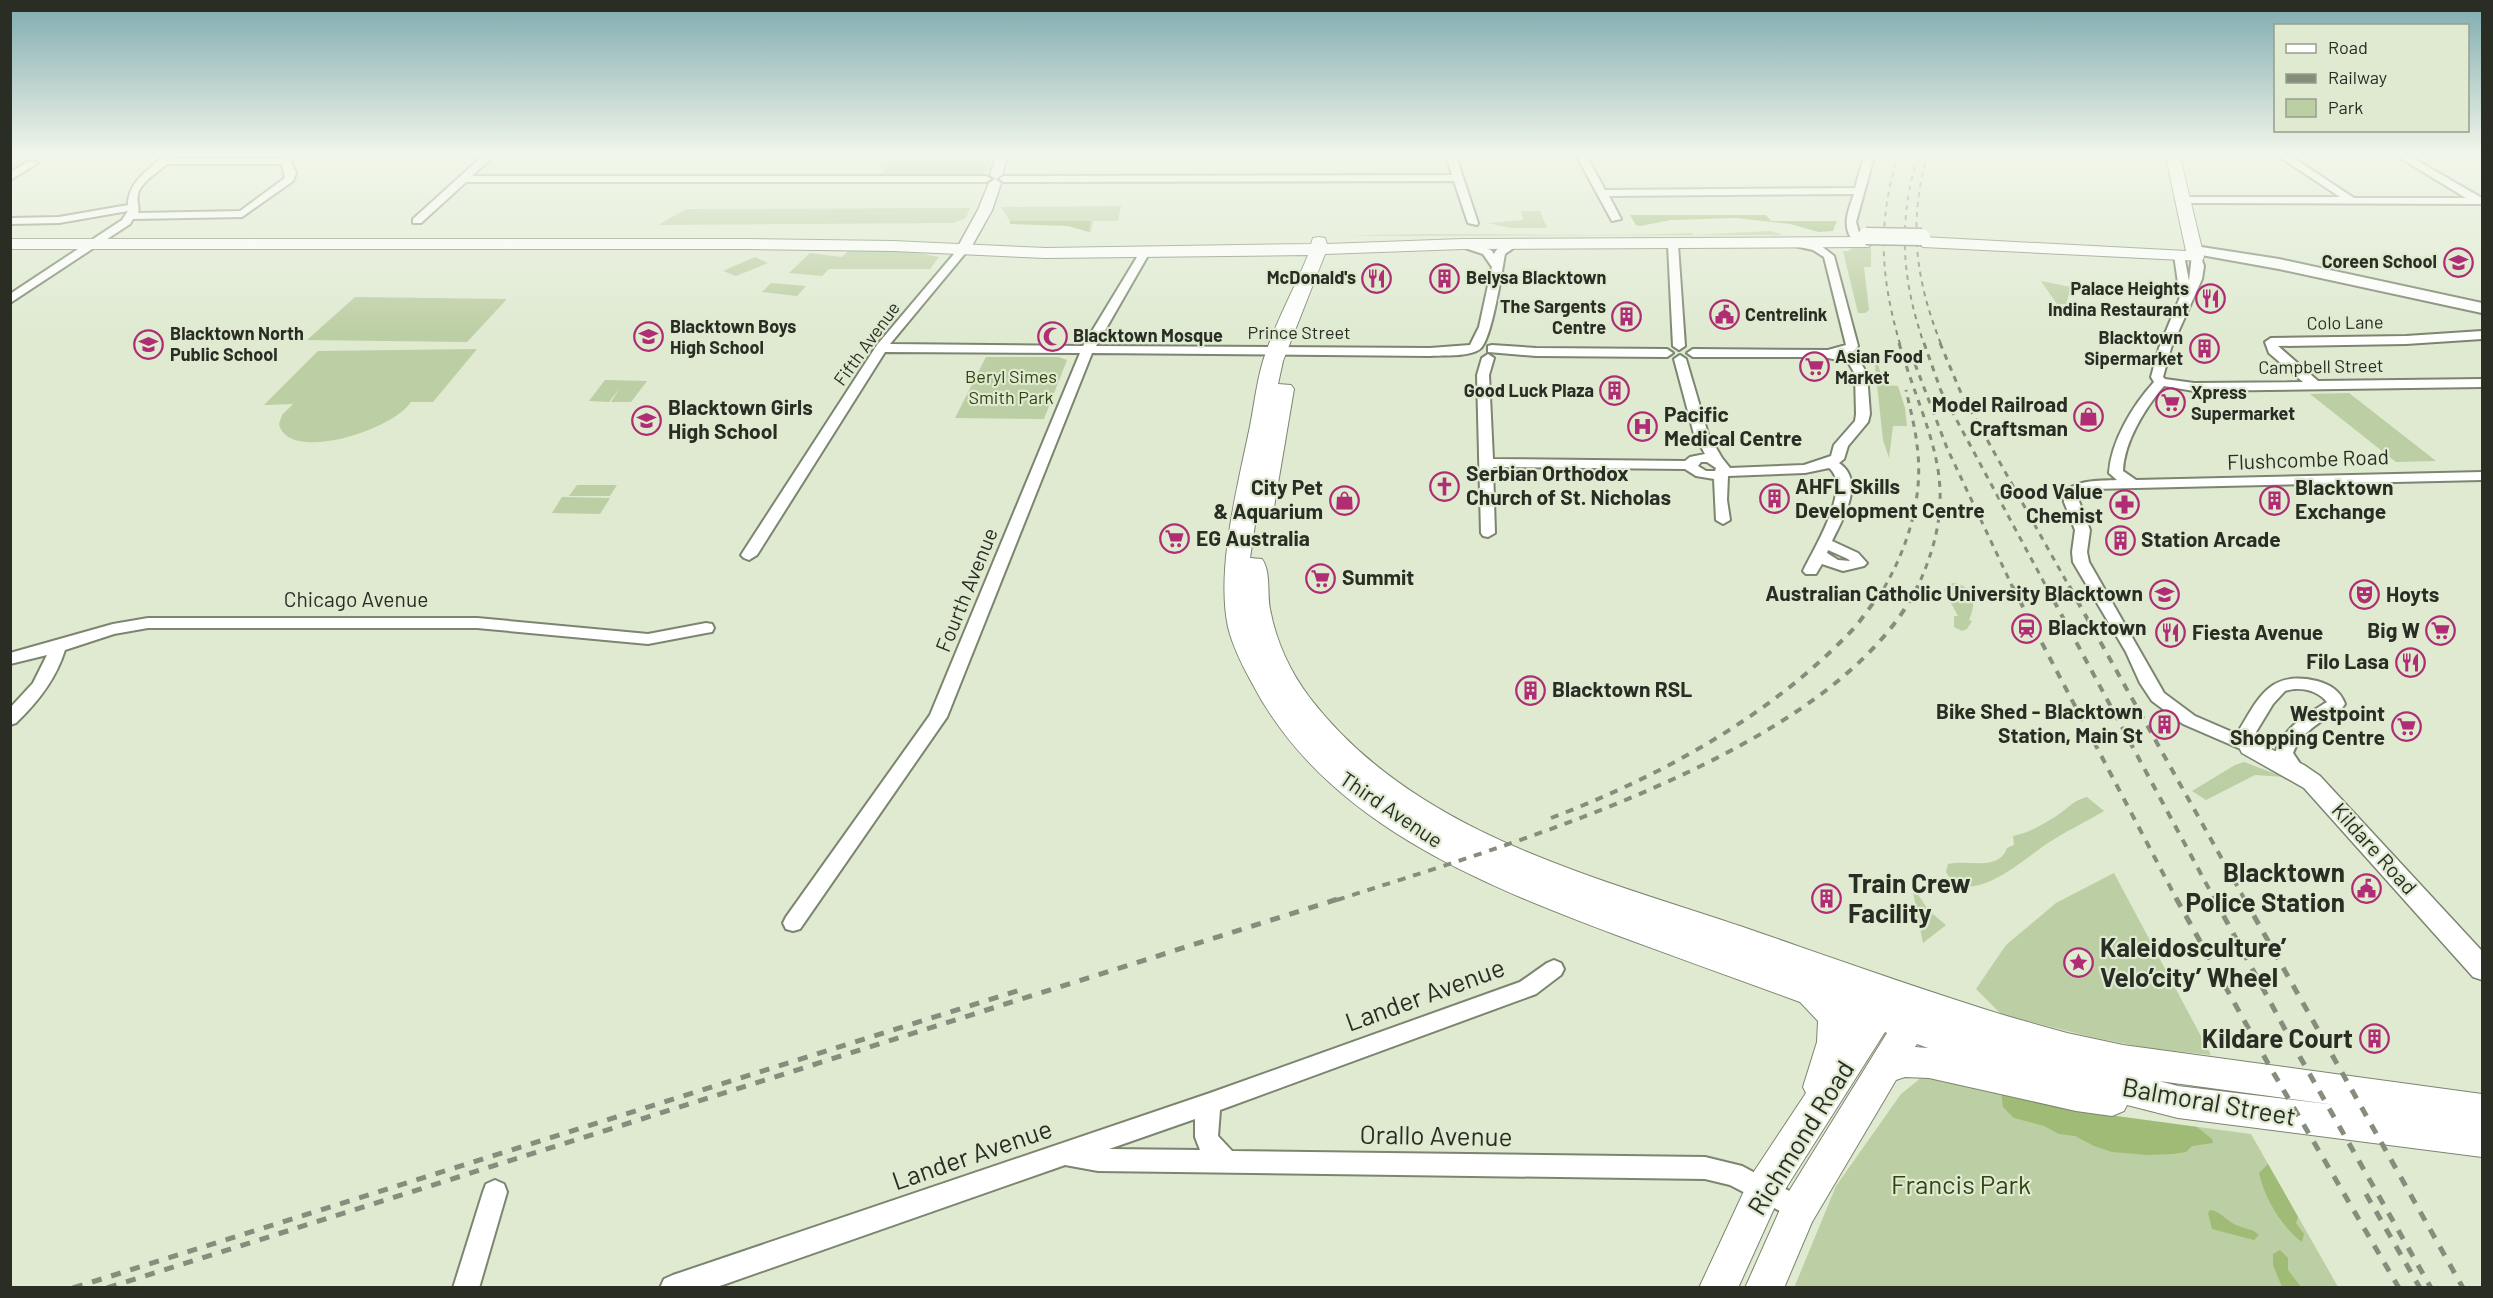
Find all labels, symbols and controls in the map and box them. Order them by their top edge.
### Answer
legend [2274,24,2469,132]
text: Road [2328,36,2368,58]
text: Railway [2328,66,2387,88]
text: Park [2328,96,2363,118]
school or university icon: Coreen School [2442,246,2474,278]
place label: Coreen School [2322,250,2437,272]
restaurant icon: McDonald's [1361,262,1393,294]
building icon: Belysa Blacktown [1429,262,1461,294]
place label: McDonald's [1267,266,1356,288]
place label: Belysa Blacktown [1466,266,1606,288]
place label: Palace Heights Indina Restaurant [2048,277,2189,320]
restaurant icon: Palace Heights Indina Restaurant [2194,283,2226,315]
place label: The Sargents Centre [1500,295,1606,338]
street label: Fifth Avenue [828,297,904,390]
public building icon: Centrelink [1708,299,1740,331]
building icon: The Sargents Centre [1611,301,1643,333]
place label: Centrelink [1745,303,1828,325]
street label: Colo Lane [2306,310,2384,334]
place label: Blacktown Boys High School [670,315,796,358]
mosque icon: Blacktown Mosque [1036,320,1068,352]
school or university icon: Blacktown Boys High School [633,321,665,353]
street label: Prince Street [1247,321,1351,343]
place label: Blacktown North Public School [170,322,304,365]
place label: Blacktown Mosque [1073,324,1223,346]
place label: Blacktown Sipermarket [2084,326,2183,369]
school or university icon: Blacktown North Public School [133,328,165,360]
building icon: Blacktown Sipermarket [2188,332,2220,364]
place label: Asian Food Market [1835,345,1923,388]
supermarket icon: Asian Food Market [1798,351,1830,383]
street label: Campbell Street [2258,354,2384,378]
park label: Beryl Simes Smith Park [965,365,1057,408]
building icon: Good Luck Plaza [1599,375,1631,407]
place label: Good Luck Plaza [1464,379,1594,401]
place label: Xpress Supermarket [2191,381,2295,424]
supermarket icon: Xpress Supermarket [2154,387,2186,419]
place label: Model Railroad Craftsman [1932,391,2068,440]
place label: Blacktown Girls High School [668,394,813,443]
place label: Pacific Medical Centre [1664,401,1802,450]
shop icon: Model Railroad Craftsman [2073,401,2105,433]
school or university icon: Blacktown Girls High School [631,404,663,436]
hospital icon: Pacific Medical Centre [1627,411,1659,443]
street label: Flushcombe Road [2227,443,2389,474]
place label: Serbian Orthodox Church of St. Nicholas [1466,460,1671,509]
church icon: Serbian Orthodox Church of St. Nicholas [1429,470,1461,502]
place label: AHFL Skills Development Centre [1795,473,1985,522]
place label: City Pet & Aquarium [1214,474,1323,523]
place label: Blacktown Exchange [2295,474,2394,523]
place label: Good Value Chemist [2000,478,2103,527]
building icon: AHFL Skills Development Centre [1758,483,1790,515]
shop icon: City Pet & Aquarium [1328,484,1360,516]
building icon: Blacktown Exchange [2258,484,2290,516]
pharmacy icon: Good Value Chemist [2108,488,2140,520]
supermarket icon: EG Australia [1159,523,1191,555]
street label: Fourth Avenue [929,524,1002,655]
building icon: Station Arcade [2104,524,2136,556]
place label: EG Australia [1196,525,1310,550]
place label: Station Arcade [2141,526,2281,551]
supermarket icon: Summit [1305,562,1337,594]
place label: Summit [1342,564,1414,589]
school or university icon: Australian Catholic University Blacktown [2148,578,2180,610]
theatre icon: Hoyts [2349,579,2381,611]
place label: Australian Catholic University Blacktown [1765,580,2143,605]
place label: Hoyts [2386,581,2439,606]
street label: Chicago Avenue [284,586,428,611]
station icon: Blacktown [2011,612,2043,644]
place label: Blacktown [2048,614,2147,639]
supermarket icon: Big W [2425,615,2457,647]
restaurant icon: Fiesta Avenue [2155,617,2187,649]
place label: Big W [2367,617,2420,642]
place label: Fiesta Avenue [2192,619,2323,644]
restaurant icon: Filo Lasa [2394,646,2426,678]
place label: Filo Lasa [2306,648,2389,673]
building icon: Blacktown RSL [1515,674,1547,706]
place label: Blacktown RSL [1552,676,1692,701]
place label: Bike Shed - Blacktown Station, Main St [1936,698,2143,747]
place label: Westpoint Shopping Centre [2230,700,2385,749]
building icon: Bike Shed - Blacktown Station, Main St [2148,708,2180,740]
supermarket icon: Westpoint Shopping Centre [2390,710,2422,742]
street label: Third Avenue [1336,765,1448,852]
street label: Kildare Road [2327,797,2423,899]
place label: Blacktown Police Station [2186,856,2345,917]
place label: Train Crew Facility [1848,867,1971,928]
public building icon: Blacktown Police Station [2350,872,2382,904]
building icon: Train Crew Facility [1811,883,1843,915]
place label: Kaleidosculture’ Velo’city’ Wheel [2100,931,2287,992]
place icon: Kaleidosculture’ Velo’city’ Wheel [2063,947,2095,979]
street label: Lander Avenue [1341,950,1508,1037]
place label: Kildare Court [2202,1022,2353,1053]
building icon: Kildare Court [2358,1023,2390,1055]
street label: Richmond Road [1740,1054,1860,1220]
street label: Balmoral Street [2120,1070,2298,1131]
street label: Lander Avenue [887,1112,1056,1195]
street label: Orallo Avenue [1359,1118,1513,1151]
park label: Francis Park [1891,1168,2031,1199]

